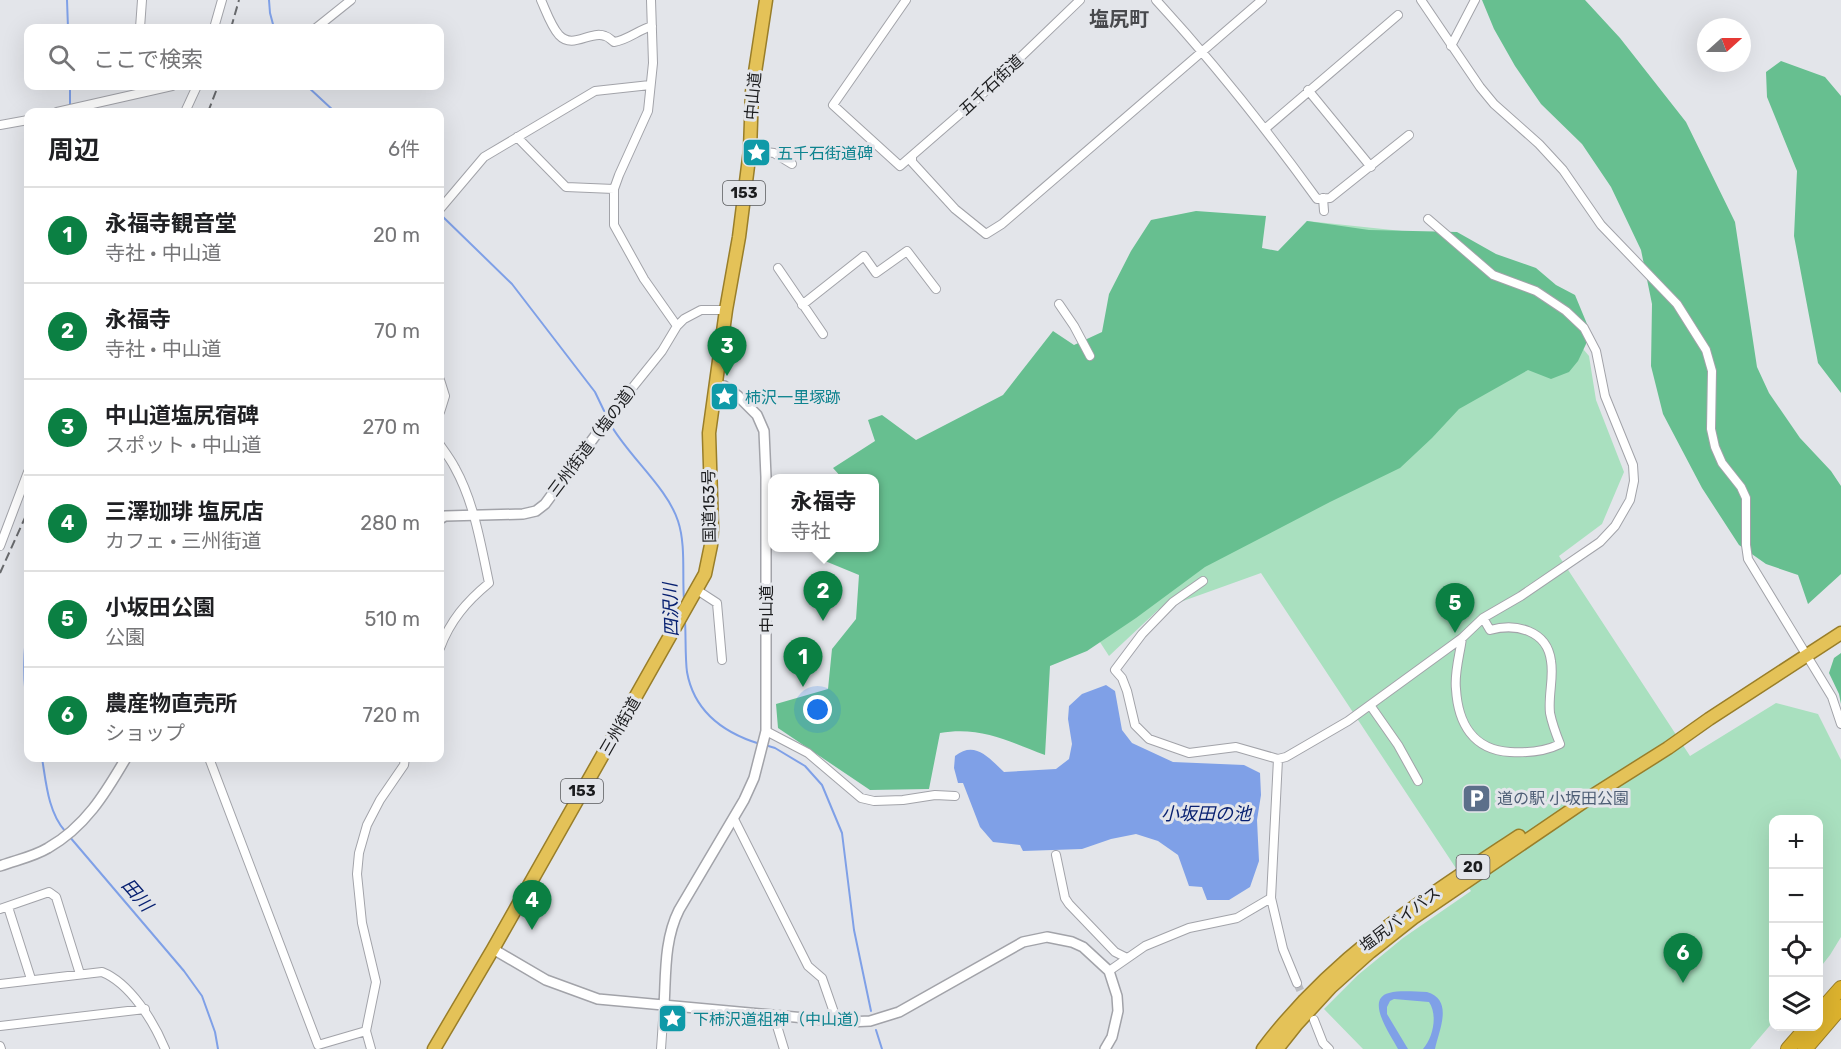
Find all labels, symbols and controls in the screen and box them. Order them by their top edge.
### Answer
district label: 塩尻町 [1089,7,1149,31]
north arrow [1697,18,1751,72]
search box [24,24,444,90]
icon: search [45,41,78,74]
text: ここで検索 [93,46,203,73]
street label: 五千石街道 [955,51,1027,119]
street label: 中山道 [741,71,765,121]
text: 周辺 [48,135,100,166]
text: 6件 [388,137,420,161]
place icon: 五千石街道碑 [740,137,772,169]
place label: 五千石街道碑 [777,144,873,163]
road number: 153 [723,181,765,205]
text: 永福寺観音堂 [105,210,237,237]
text: 1 [63,223,72,247]
text: 20 m [373,223,420,247]
text: 寺社 · 中山道 [105,241,221,265]
text: 永福寺 [105,306,171,333]
text: 2 [61,319,74,343]
text: 70 m [374,319,420,343]
pin: 3 [708,326,746,376]
text: 寺社 · 中山道 [105,337,221,361]
street label: 三州街道（塩の道） [544,374,646,500]
place icon: 柿沢一里塚跡 [708,381,740,413]
place label: 柿沢一里塚跡 [745,388,841,407]
text: 中山道塩尻宿碑 [105,402,259,429]
text: 3 [61,415,74,439]
text: 270 m [363,415,420,439]
text: スポット · 中山道 [105,433,261,457]
street label: 国道153号 [699,469,719,543]
popup [768,474,879,552]
text: 永福寺 [790,488,857,515]
text: 三澤珈琲 塩尻店 [105,498,264,525]
text: 4 [61,511,74,535]
text: 280 m [360,511,420,535]
text: 寺社 [790,519,830,543]
text: カフェ · 三州街道 [105,529,261,553]
pin: 2 [804,572,842,621]
water label: 四沢川 [659,581,683,637]
pin: 5 [1436,584,1474,633]
street label: 中山道 [757,585,776,633]
text: 小坂田公園 [105,594,215,621]
text: 5 [61,607,74,631]
text: 510 m [364,607,420,631]
text: 公園 [105,625,145,649]
pin: 1 [784,638,822,687]
text: 農産物直売所 [105,690,237,717]
street label: 三州街道 [596,694,644,758]
your location [803,695,832,724]
text: 6 [61,703,74,727]
text: 720 m [363,703,420,727]
text: ショップ [105,721,185,745]
road number: 153 [561,779,603,803]
parking icon: 道の駅 小坂田公園 [1460,782,1492,814]
place label: 道の駅 小坂田公園 [1497,789,1629,808]
water label: 小坂田の池 [1161,803,1253,825]
map controls [1769,815,1823,1031]
button: + [1769,815,1823,869]
road number: 20 [1456,855,1490,879]
button: − [1769,869,1823,923]
water label: 田川 [117,874,158,917]
pin: 4 [512,880,552,930]
street label: 塩尻バイパス [1356,883,1444,955]
button: locate [1769,923,1823,977]
pin: 6 [1664,934,1702,983]
button: layers [1769,977,1823,1031]
place icon: 下柿沢道祖神（中山道） [656,1003,688,1035]
place label: 下柿沢道祖神（中山道） [693,1010,869,1029]

